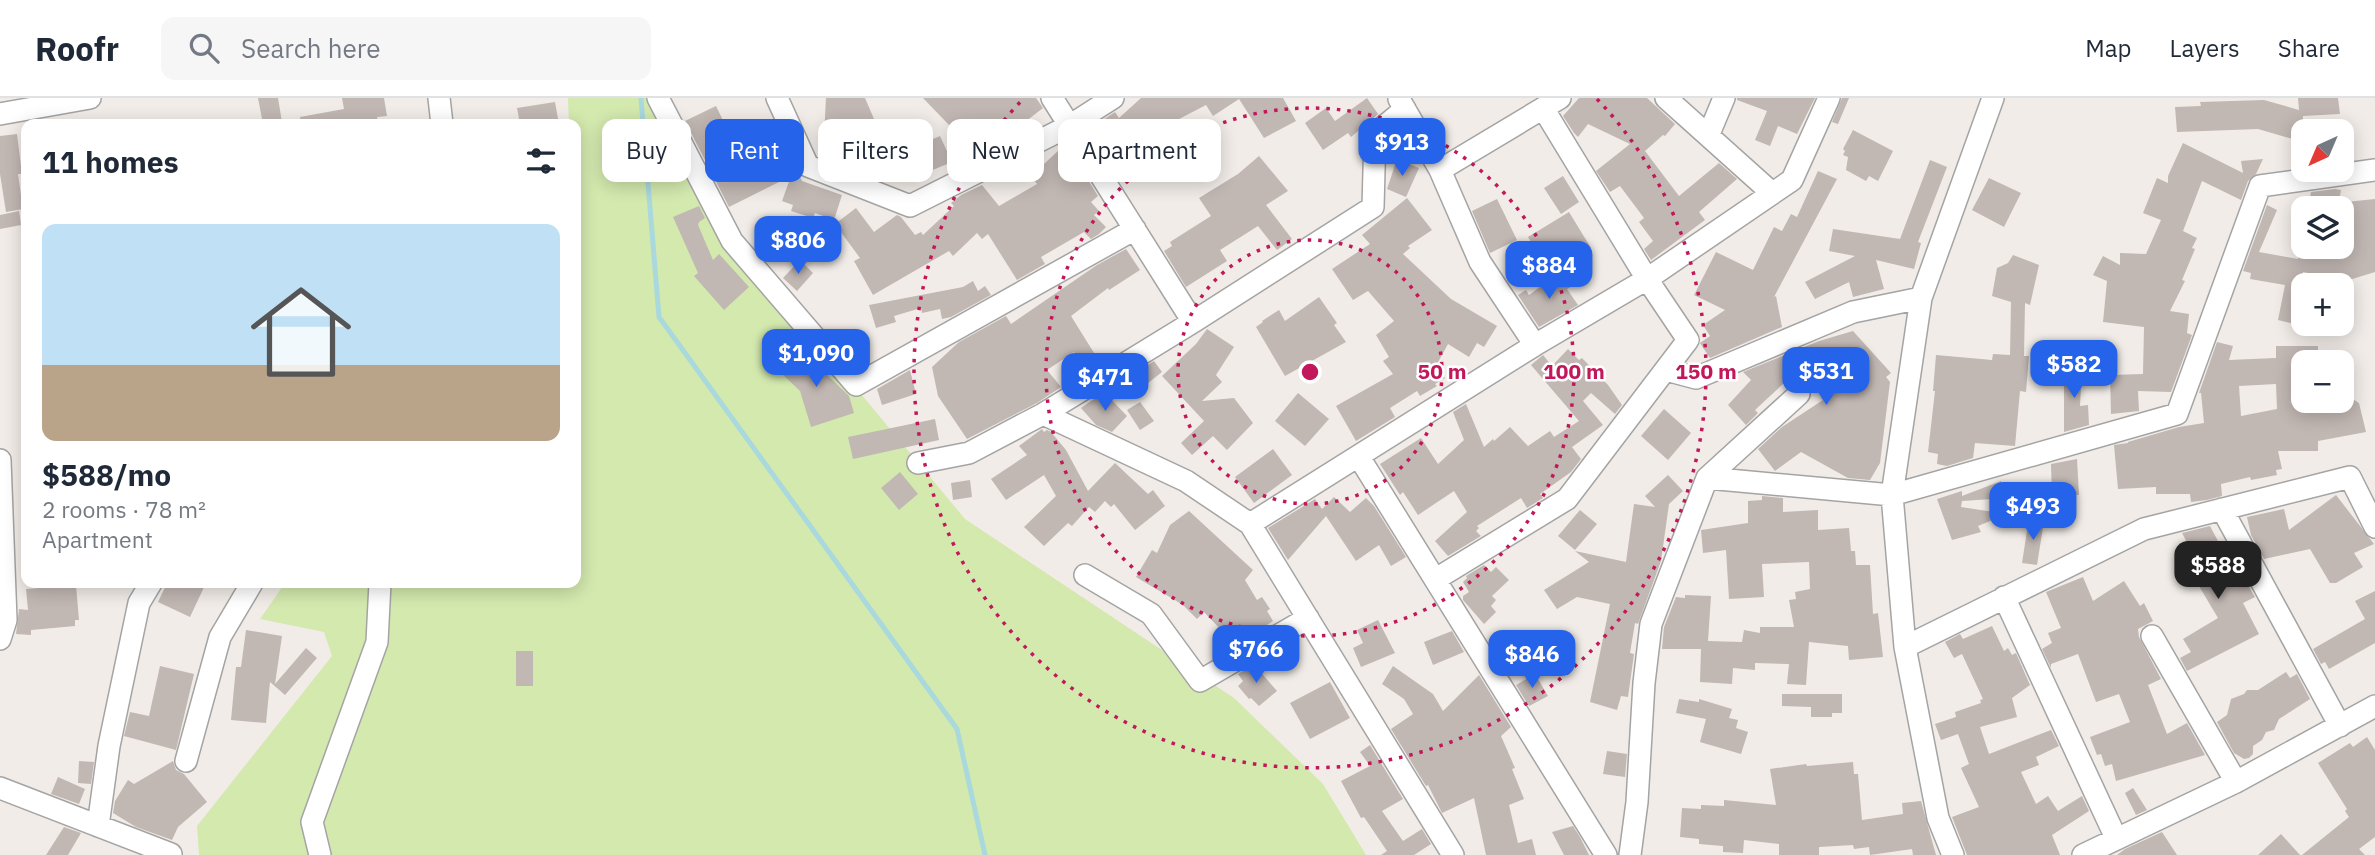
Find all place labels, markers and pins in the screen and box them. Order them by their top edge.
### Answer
pin: $913 [1361,118,1443,178]
pin: $806 [757,216,839,276]
pin: $884 [1508,242,1590,301]
pin: $1,090 [759,330,873,389]
pin: $582 [2033,341,2115,400]
pin: $531 [1785,348,1867,407]
pin: $471 [1064,354,1146,413]
centre of rings [1298,360,1322,384]
pin: $493 [1992,482,2074,542]
pin: $588 [2177,542,2259,601]
pin: $766 [1215,626,1297,685]
pin: $846 [1491,630,1573,690]

